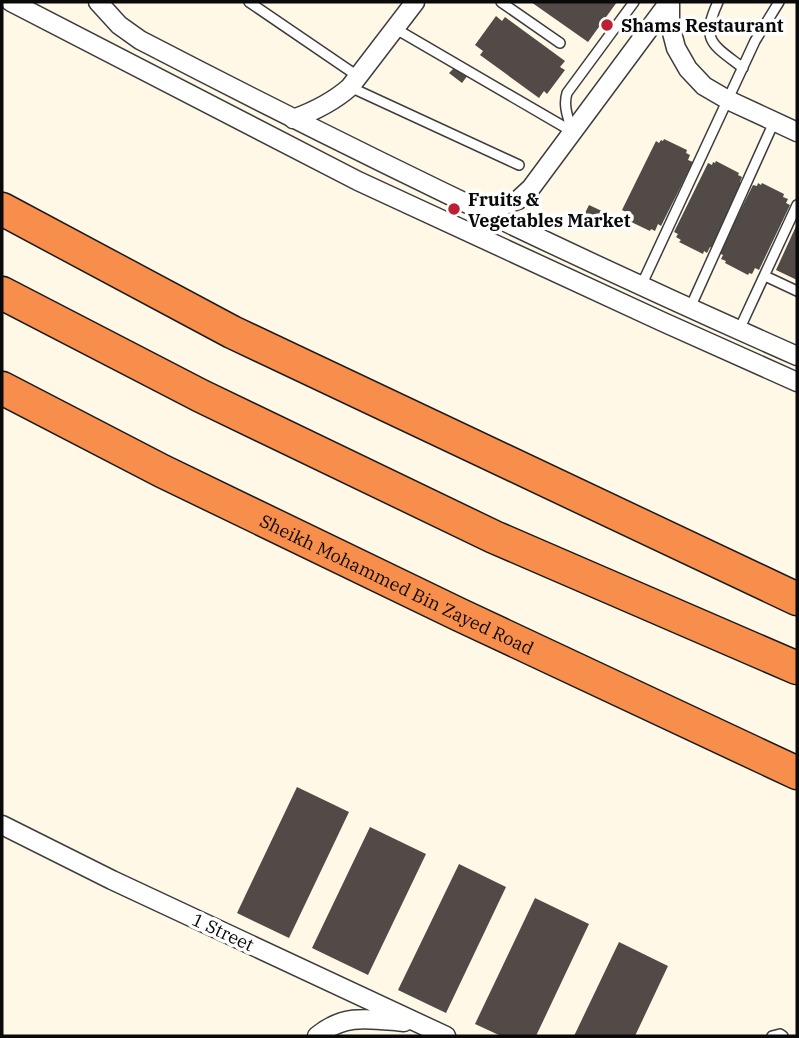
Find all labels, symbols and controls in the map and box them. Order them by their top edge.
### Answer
place label: Shams Restaurant [621,14,784,37]
marker: Shams Restaurant [599,17,615,33]
place label: Fruits & Vegetables Market [468,188,631,232]
marker: Fruits & Vegetables Market [446,201,462,217]
street label: Sheikh Mohammed Bin Zayed Road [256,509,538,660]
street label: 1 Street [188,908,258,956]

